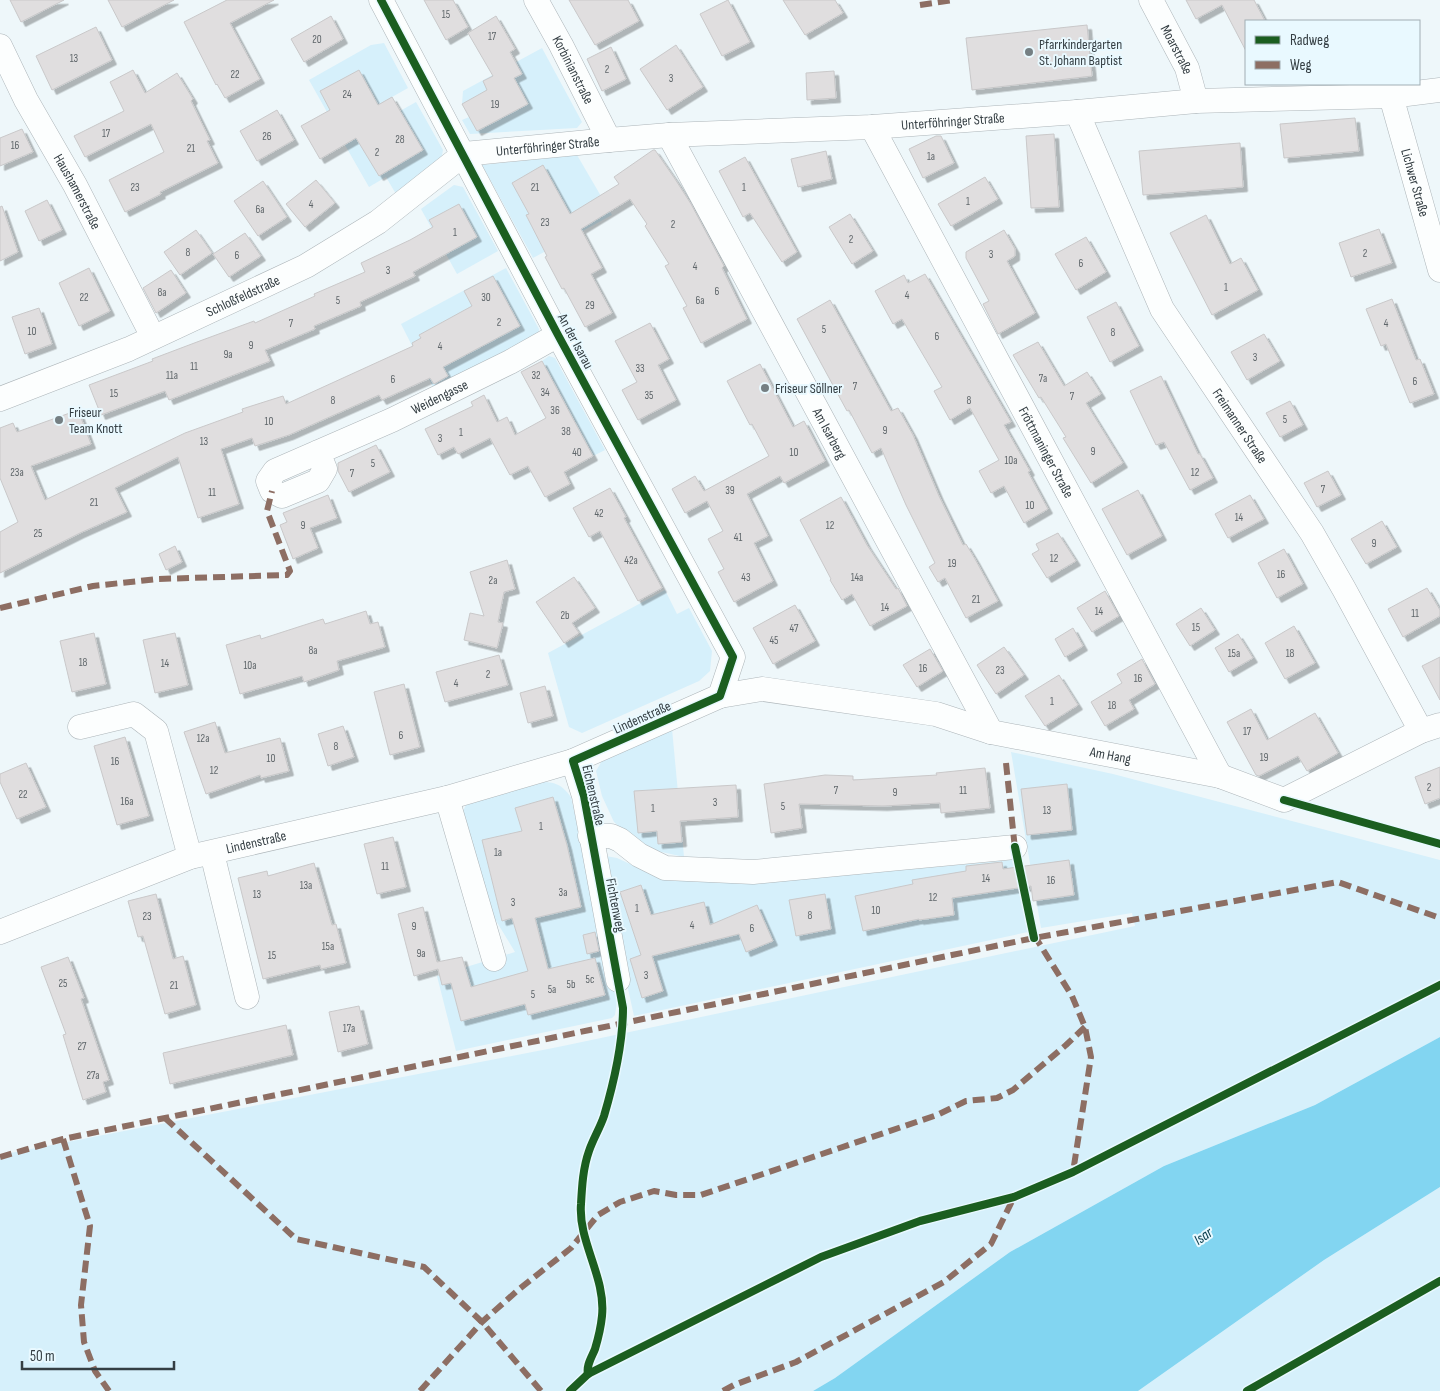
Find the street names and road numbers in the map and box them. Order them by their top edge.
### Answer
street label: Moarstraße [1157,22,1196,76]
street label: Korbinianstraße [548,33,597,107]
street label: Unterföhringer Straße [901,109,1005,134]
street label: Unterföhringer Straße [495,133,600,160]
street label: Lichwer Straße [1397,147,1433,219]
street label: Haushamerstraße [50,151,104,232]
street label: Schloßfeldstraße [203,271,283,321]
street label: An der Isarau [553,310,597,372]
street label: Weidengasse [409,376,471,418]
street label: Freimanner Straße [1209,385,1271,467]
street label: Am Isarberg [808,404,850,462]
street label: Fröttmaninger Straße [1015,404,1077,501]
street label: Lindenstraße [611,697,674,738]
street label: Am Hang [1087,743,1133,768]
street label: Eichenstraße [578,763,609,827]
street label: Lindenstraße [224,827,288,857]
street label: Fichtenweg [602,877,629,934]

